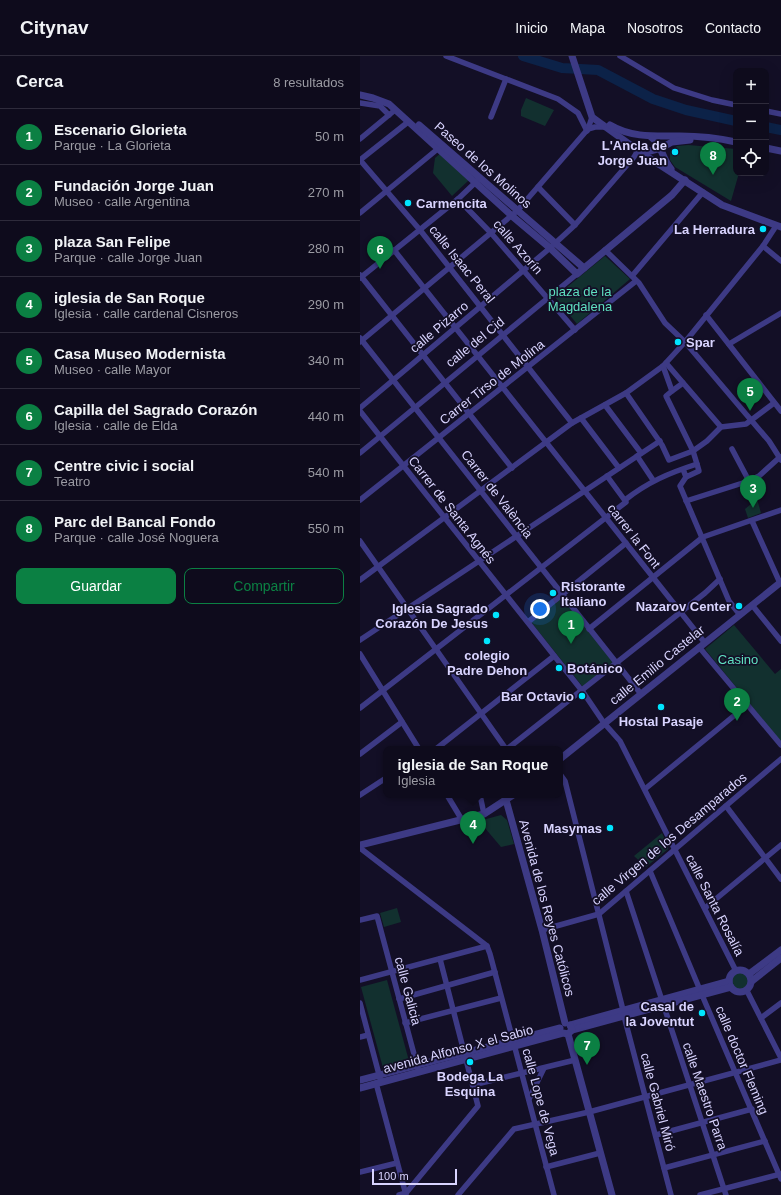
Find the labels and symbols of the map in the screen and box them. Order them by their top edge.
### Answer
street label: Paseo de los Molinos [431,119,535,212]
place label: L'Ancla de Jorge Juan [598,138,667,168]
pin: 8 [700,142,726,175]
marker: L'Ancla de Jorge Juan [670,147,680,157]
place label: Carmencita [416,196,488,211]
marker: Carmencita [403,198,413,208]
street label: calle Azorín [490,217,546,277]
street label: calle Isaac Peral [426,222,498,306]
place label: La Herradura [674,222,756,237]
marker: La Herradura [758,224,768,234]
pin: 6 [367,236,393,269]
park label: plaza de la Magdalena [548,284,613,314]
street label: calle Pizarro [407,298,471,356]
street label: calle del Cid [443,314,507,370]
place label: Spar [686,335,715,350]
street label: Carrer Tirso de Molina [437,336,548,427]
marker: Spar [673,337,683,347]
pin: 5 [737,378,763,411]
street label: Carrer de València [458,447,536,542]
street label: Carrer de Santa Agnés [405,453,499,567]
pin: 3 [740,475,766,508]
street label: carrer la Font [604,501,664,571]
place label: Ristorante Italiano [561,579,625,609]
marker: Ristorante Italiano [548,588,558,598]
your location [530,599,550,619]
place label: Nazarov Center [636,599,731,614]
place label: Iglesia Sagrado Corazón De Jesus [375,601,488,631]
marker: Nazarov Center [734,601,744,611]
marker: Iglesia Sagrado Corazón De Jesus [491,610,501,620]
pin: 1 [558,611,584,644]
street label: calle Emilio Castelar [607,622,708,708]
marker: colegio Padre Dehon [482,636,492,646]
place label: colegio Padre Dehon [447,648,527,678]
park label: Casino [718,652,758,667]
place label: Botánico [567,661,623,676]
marker: Botánico [554,663,564,673]
pin: 2 [724,688,750,721]
place label: Bar Octavio [501,689,574,704]
marker: Bar Octavio [577,691,587,701]
marker: Hostal Pasaje [656,702,666,712]
place label: Hostal Pasaje [619,714,703,729]
street label: calle Virgen de los Desamparados [588,769,750,908]
pin: 4 [460,811,486,844]
street label: Avenida de los Reyes Católicos [516,818,578,999]
place label: Masymas [543,821,602,836]
marker: Masymas [605,823,615,833]
street label: calle Santa Rosalía [683,852,747,959]
street label: calle Galicia [392,955,425,1028]
place label: Casal de la Joventut [625,999,695,1029]
street label: calle doctor Fleming [712,1004,772,1116]
marker: Casal de la Joventut [697,1008,707,1018]
street label: avenida Alfonso X el Sabio [381,1022,535,1076]
pin: 7 [574,1032,600,1065]
street label: calle Maestro Parra [680,1040,731,1152]
street label: calle Lope de Vega [519,1047,563,1158]
street label: calle Gabriel Miró [638,1051,678,1153]
marker: Bodega La Esquina [465,1057,475,1067]
place label: Bodega La Esquina [437,1069,504,1099]
scale bar [372,1167,457,1186]

